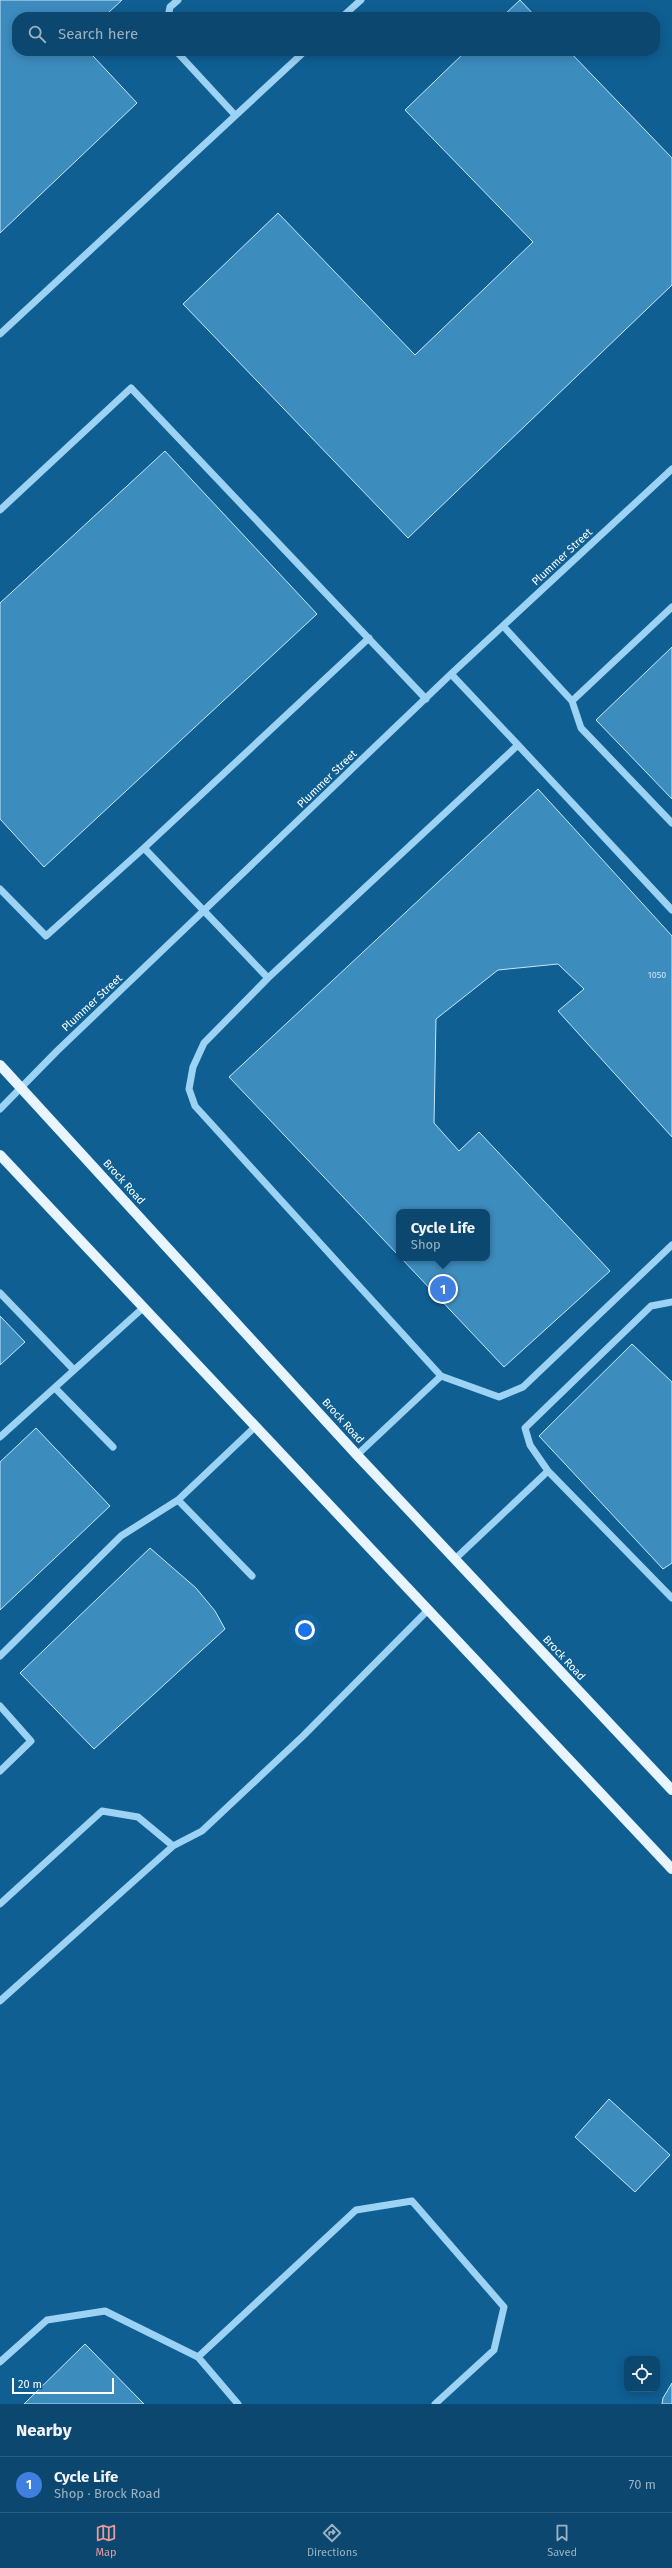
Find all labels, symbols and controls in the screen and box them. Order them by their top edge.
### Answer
search box [12,12,660,56]
icon: search [26,23,48,45]
text: Search here [58,25,138,43]
street label: Plummer Street [529,526,595,588]
street label: Plummer Street [295,747,360,811]
house number: 1050 [648,970,666,980]
street label: Plummer Street [59,972,125,1034]
street label: Brock Road [100,1157,148,1207]
popup [396,1209,490,1261]
text: Cycle Life [411,1219,475,1237]
text: Shop [411,1237,441,1252]
pin: 1 [430,1274,456,1304]
street label: Brock Road [319,1396,367,1446]
your location [295,1620,315,1640]
street label: Brock Road [540,1633,588,1683]
map controls [624,2356,660,2392]
button: locate [624,2356,660,2392]
scale bar [12,2376,114,2395]
text: 20 m [18,2378,42,2391]
text: Nearby [16,2420,71,2441]
text: Cycle Life [54,2468,118,2486]
text: 1 [26,2477,32,2492]
text: 70 m [629,2477,656,2492]
text: Shop · Brock Road [54,2486,160,2501]
tab: Map [95,2522,117,2559]
tab: Directions [307,2522,357,2559]
tab: Saved [547,2522,577,2559]

